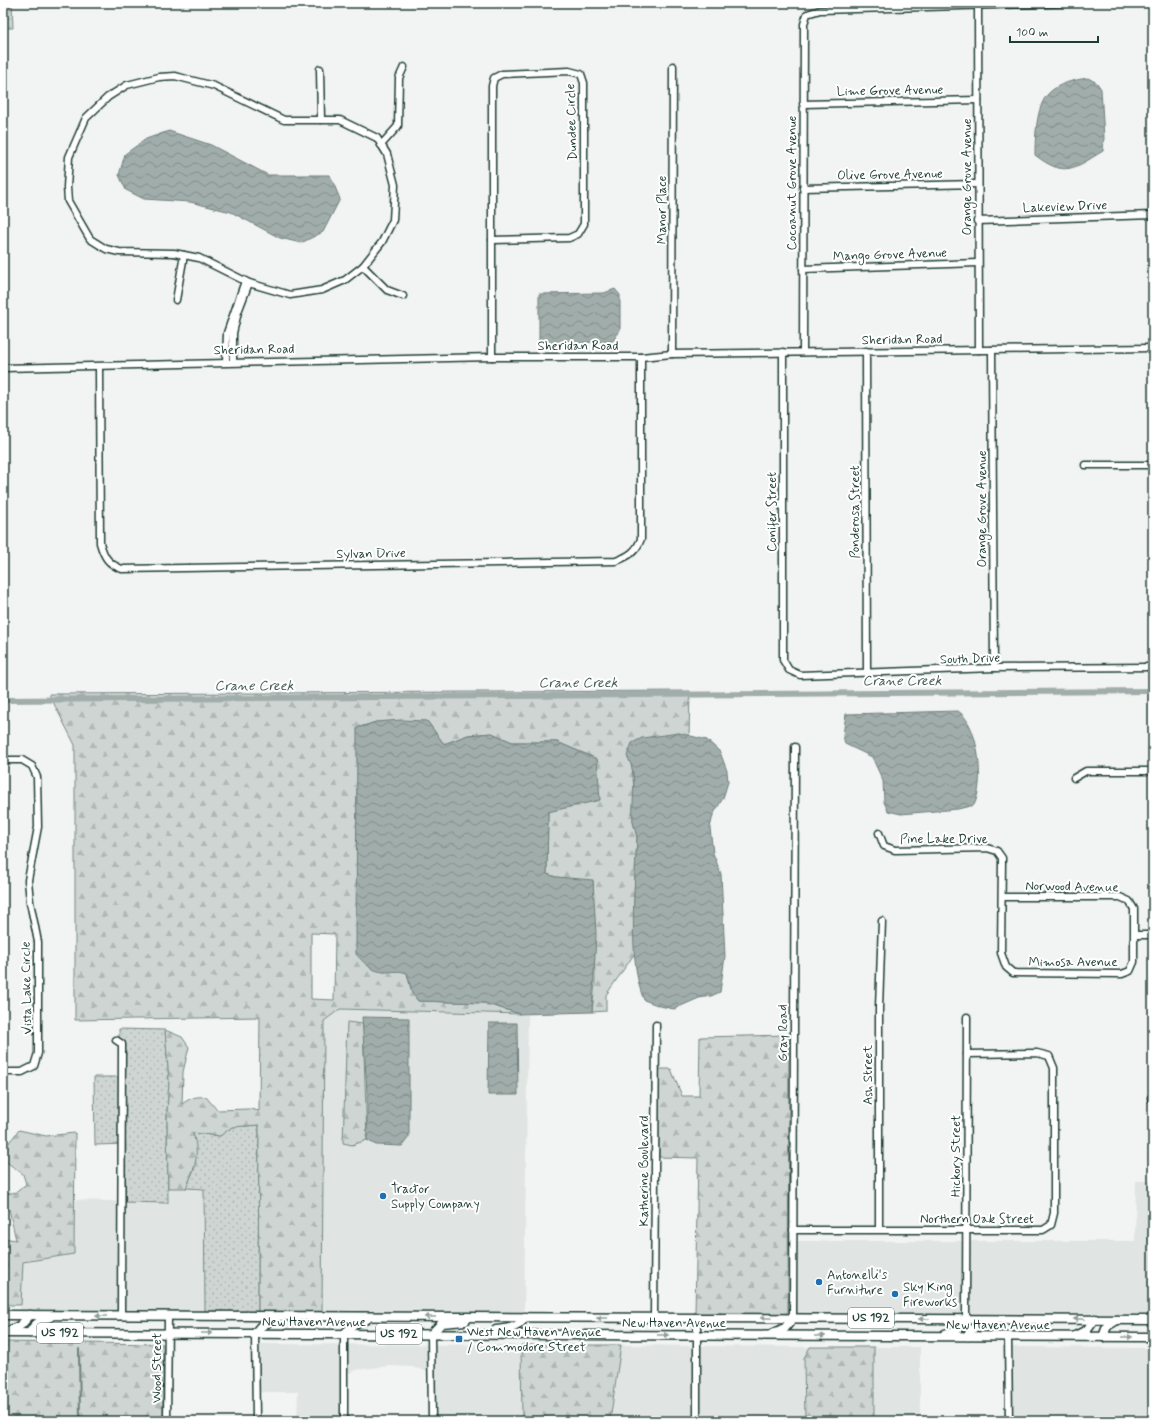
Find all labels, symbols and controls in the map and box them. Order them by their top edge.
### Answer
scale bar [1010,18,1098,44]
text: 100 m [1016,25,1048,41]
street label: Lime Grove Avenue [836,82,944,100]
street label: Dundee Circle [562,83,582,161]
street label: Cocoanut Grove Avenue [784,115,801,250]
street label: Orange Grove Avenue [959,118,977,236]
street label: Olive Grove Avenue [837,166,943,184]
street label: Manor Place [654,176,671,244]
street label: Lakeview Drive [1022,197,1108,217]
street label: Mango Grove Avenue [833,245,948,266]
street label: Sheridan Road [861,331,943,349]
street label: Sheridan Road [538,338,618,355]
street label: Sheridan Road [213,341,295,359]
street label: Orange Grove Avenue [974,450,992,568]
street label: Ponderosa Street [847,465,864,558]
street label: Conifer Street [764,472,781,552]
street label: Sylvan Drive [336,545,406,563]
street label: South Drive [940,649,1001,669]
water label: Crane Creek [862,672,942,690]
water label: Crane Creek [538,674,618,692]
water label: Crane Creek [214,677,294,695]
street label: Pine Lake Drive [900,831,988,848]
street label: Norwood Avenue [1025,878,1119,896]
street label: Vista Lake Circle [18,941,36,1035]
street label: Mimosa Avenue [1028,954,1118,971]
street label: Gray Road [775,1004,792,1062]
street label: Ash Street [860,1045,877,1105]
street label: Katherine Boulevard [636,1115,653,1227]
street label: Hickory Street [948,1115,965,1197]
place label: Tractor Supply Company [391,1181,480,1213]
marker: Tractor Supply Company [378,1191,388,1201]
street label: Northern Oak Street [920,1211,1034,1228]
place label: Antonelli's Furniture [827,1267,888,1299]
marker: Antonelli's Furniture [814,1277,824,1287]
place label: Sky King Fireworks [903,1279,957,1311]
marker: Sky King Fireworks [890,1289,900,1299]
road number: US 192 [848,1308,894,1328]
one-way arrow [95,1312,107,1319]
street label: New Haven Avenue [262,1314,366,1331]
one-way arrow [423,1314,436,1320]
one-way arrow [595,1315,608,1321]
street label: New Haven Avenue [622,1315,726,1332]
one-way arrow [759,1315,772,1321]
one-way arrow [917,1316,930,1322]
one-way arrow [1072,1316,1085,1322]
street label: New Haven Avenue [946,1317,1050,1334]
road number: US 192 [37,1323,83,1343]
road number: US 192 [376,1324,422,1344]
place label: West New Haven Avenue / Commodore Street [467,1324,601,1356]
one-way arrow [201,1330,214,1336]
one-way arrow [657,1332,670,1338]
street label: Wood Street [149,1333,166,1403]
one-way arrow [814,1333,827,1339]
marker: West New Haven Avenue / Commodore Street [454,1334,464,1344]
one-way arrow [1121,1334,1134,1340]

